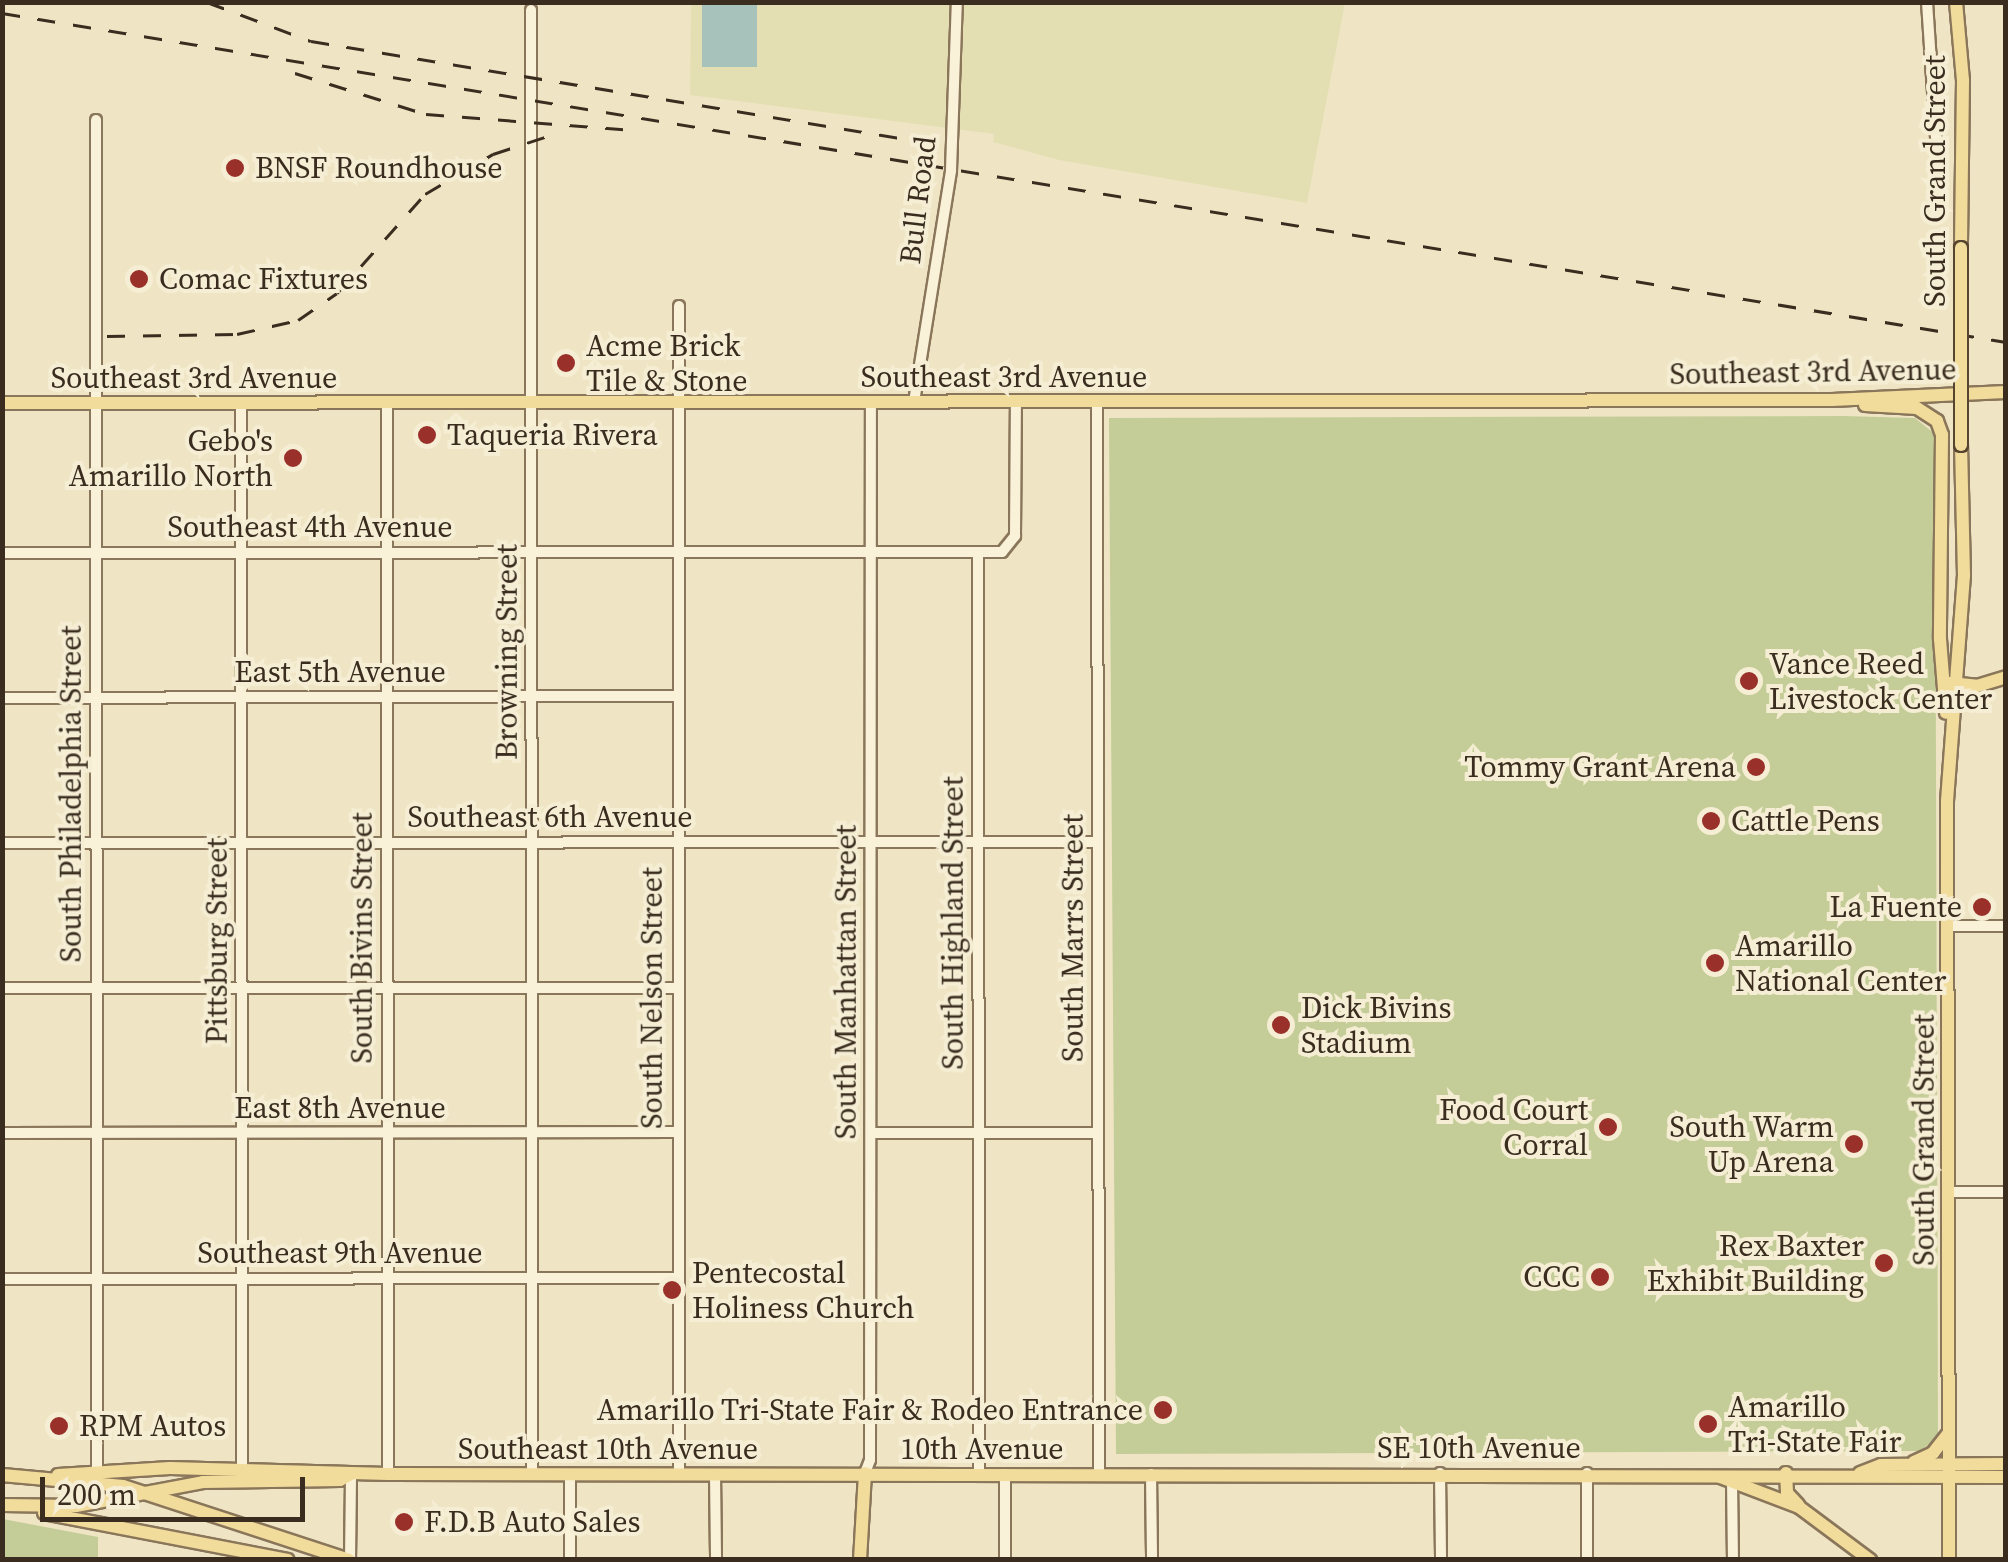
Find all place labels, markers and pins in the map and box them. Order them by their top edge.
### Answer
place label: BNSF Roundhouse [255,150,503,186]
marker: BNSF Roundhouse [224,157,246,179]
place label: Comac Fixtures [159,261,368,297]
marker: Comac Fixtures [128,268,150,290]
place label: Acme Brick Tile & Stone [586,328,748,398]
marker: Acme Brick Tile & Stone [555,352,577,374]
place label: Taqueria Rivera [447,417,658,453]
place label: Gebo's Amarillo North [69,423,273,494]
marker: Taqueria Rivera [416,424,438,446]
marker: Gebo's Amarillo North [282,447,304,469]
place label: Vance Reed Livestock Center [1769,646,1992,716]
marker: Vance Reed Livestock Center [1738,670,1760,692]
place label: Tommy Grant Arena [1464,749,1736,785]
marker: Tommy Grant Arena [1745,756,1767,778]
place label: Cattle Pens [1731,803,1880,839]
marker: Cattle Pens [1700,810,1722,832]
place label: La Fuente [1830,889,1962,925]
marker: La Fuente [1971,896,1993,918]
place label: Amarillo National Center [1735,928,1946,998]
marker: Amarillo National Center [1704,952,1726,974]
place label: Dick Bivins Stadium [1301,990,1452,1060]
marker: Dick Bivins Stadium [1270,1014,1292,1036]
place label: Food Court Corral [1439,1092,1588,1162]
place label: South Warm Up Arena [1669,1109,1834,1180]
marker: Food Court Corral [1597,1116,1619,1138]
marker: South Warm Up Arena [1843,1133,1865,1155]
place label: Rex Baxter Exhibit Building [1647,1228,1864,1298]
marker: Rex Baxter Exhibit Building [1873,1252,1895,1274]
place label: Pentecostal Holiness Church [692,1255,915,1326]
place label: CCC [1523,1259,1580,1295]
marker: CCC [1589,1266,1611,1288]
marker: Pentecostal Holiness Church [661,1279,683,1301]
place label: Amarillo Tri-State Fair [1728,1389,1901,1460]
place label: Amarillo Tri-State Fair & Rodeo Entrance [596,1392,1143,1428]
marker: Amarillo Tri-State Fair & Rodeo Entrance [1152,1399,1174,1421]
place label: RPM Autos [79,1408,226,1444]
marker: Amarillo Tri-State Fair [1697,1413,1719,1435]
marker: RPM Autos [48,1415,70,1437]
place label: F.D.B Auto Sales [424,1504,641,1540]
marker: F.D.B Auto Sales [393,1511,415,1533]

